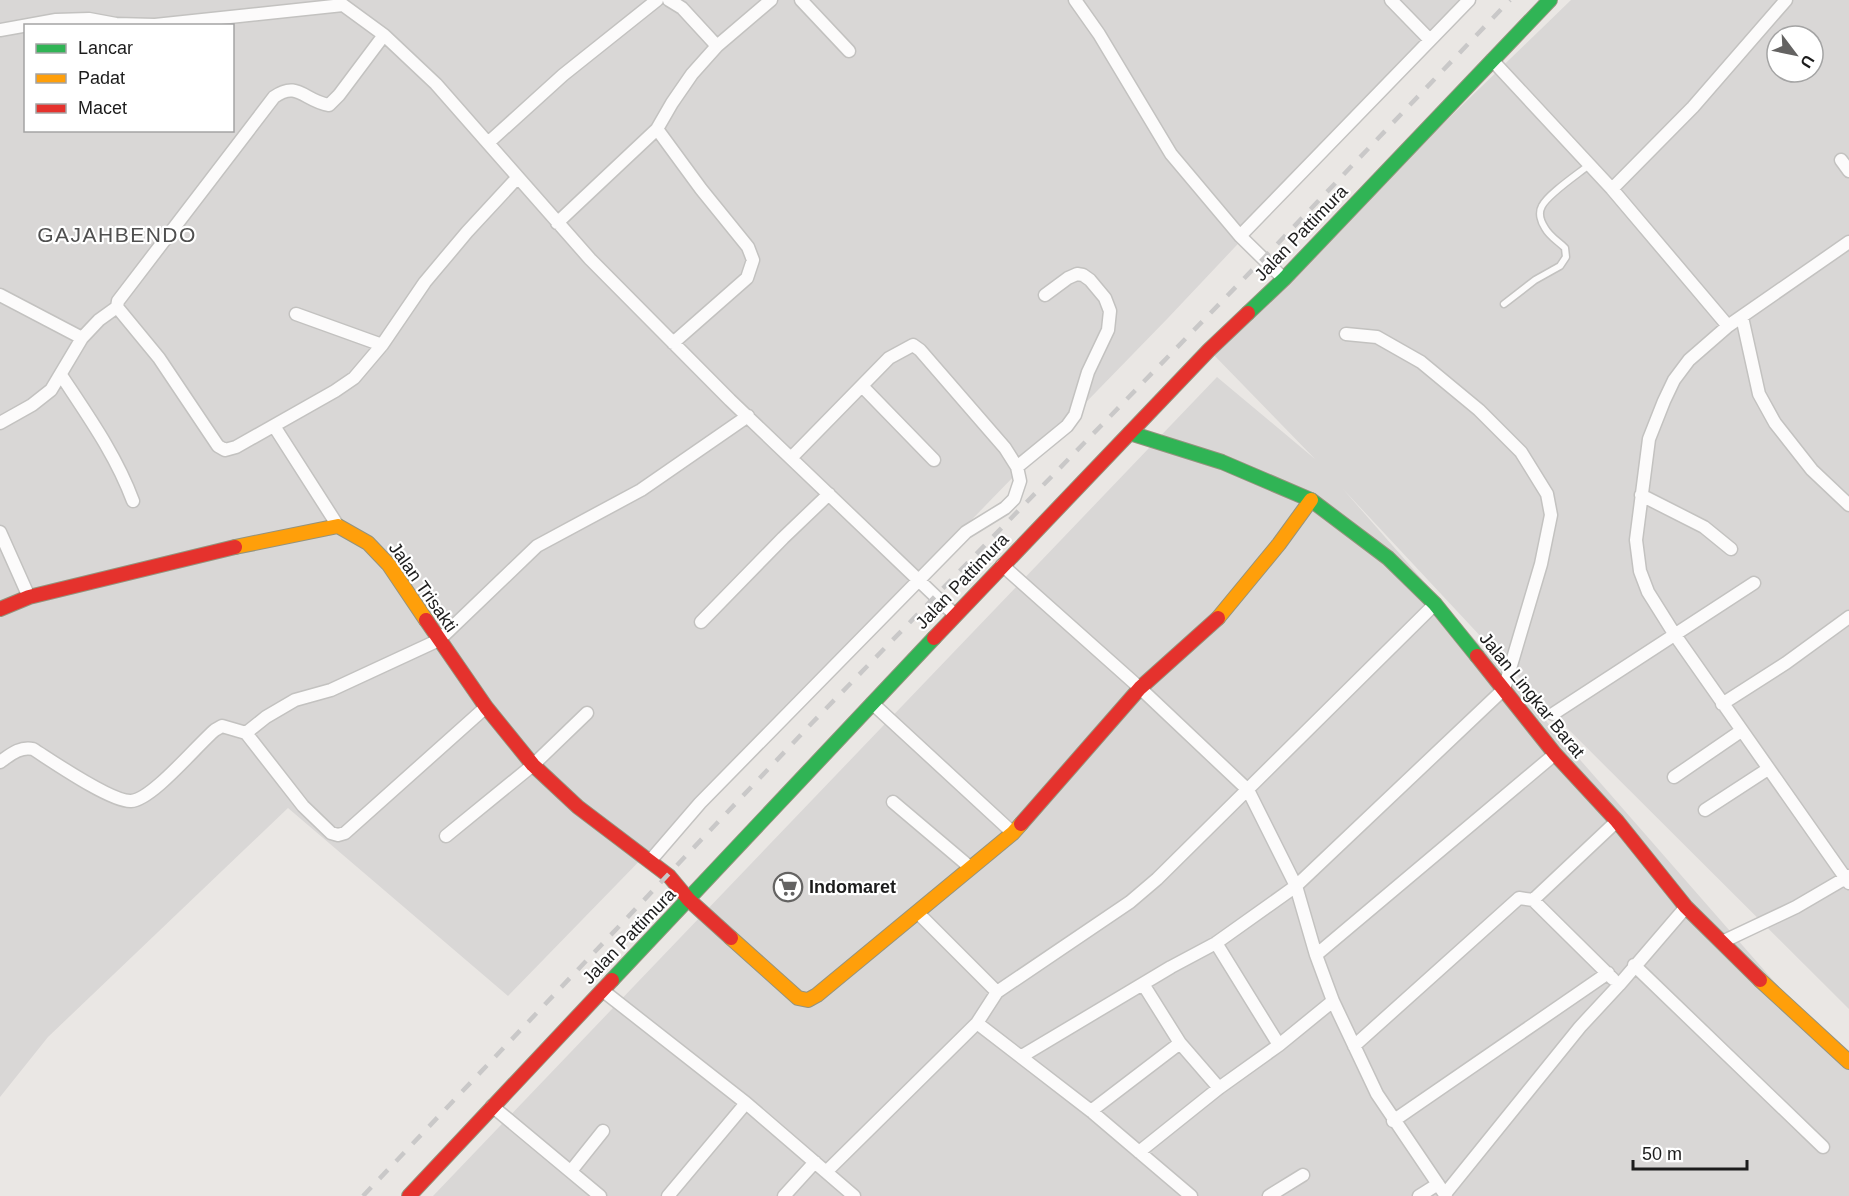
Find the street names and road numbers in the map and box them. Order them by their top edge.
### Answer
street label: Jalan Pattimura [1250,180,1352,285]
street label: Jalan Pattimura [911,528,1013,633]
street label: Jalan Trisakti [385,538,461,636]
street label: Jalan Lingkar Barat [1475,628,1589,762]
street label: Jalan Pattimura [578,883,680,988]

